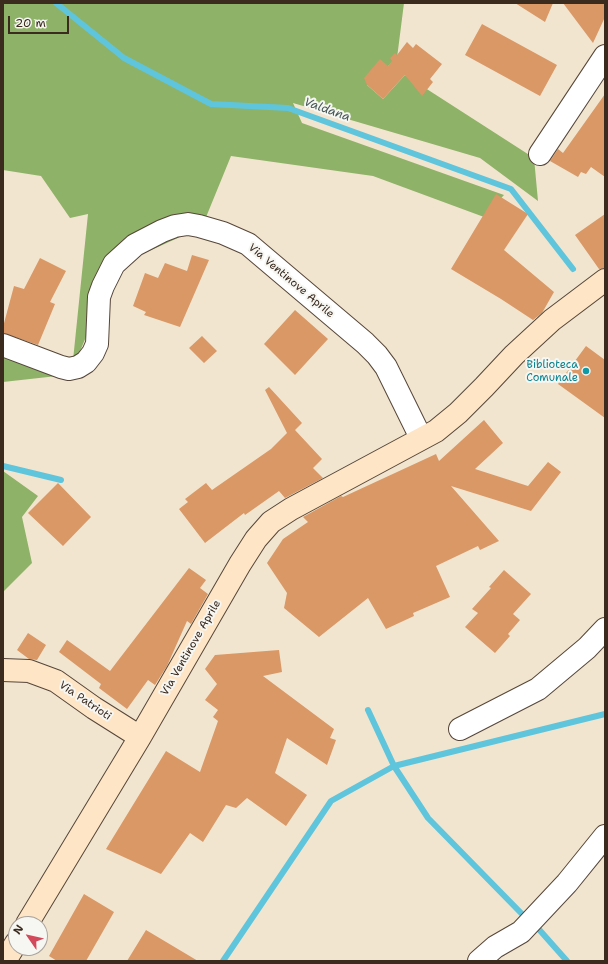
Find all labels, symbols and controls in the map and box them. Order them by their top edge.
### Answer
scale bar [10,8,71,34]
text: 20 m [15,15,46,31]
water label: Valdana [302,95,352,125]
street label: Via Ventinove Aprile [245,241,337,321]
place label: Biblioteca Comunale [526,358,578,384]
marker: Biblioteca Comunale [581,366,591,376]
street label: Via Ventinove Aprile [158,598,224,698]
street label: Via Patrioti [56,679,114,723]
north arrow [8,916,48,956]
text: N [10,922,27,937]

